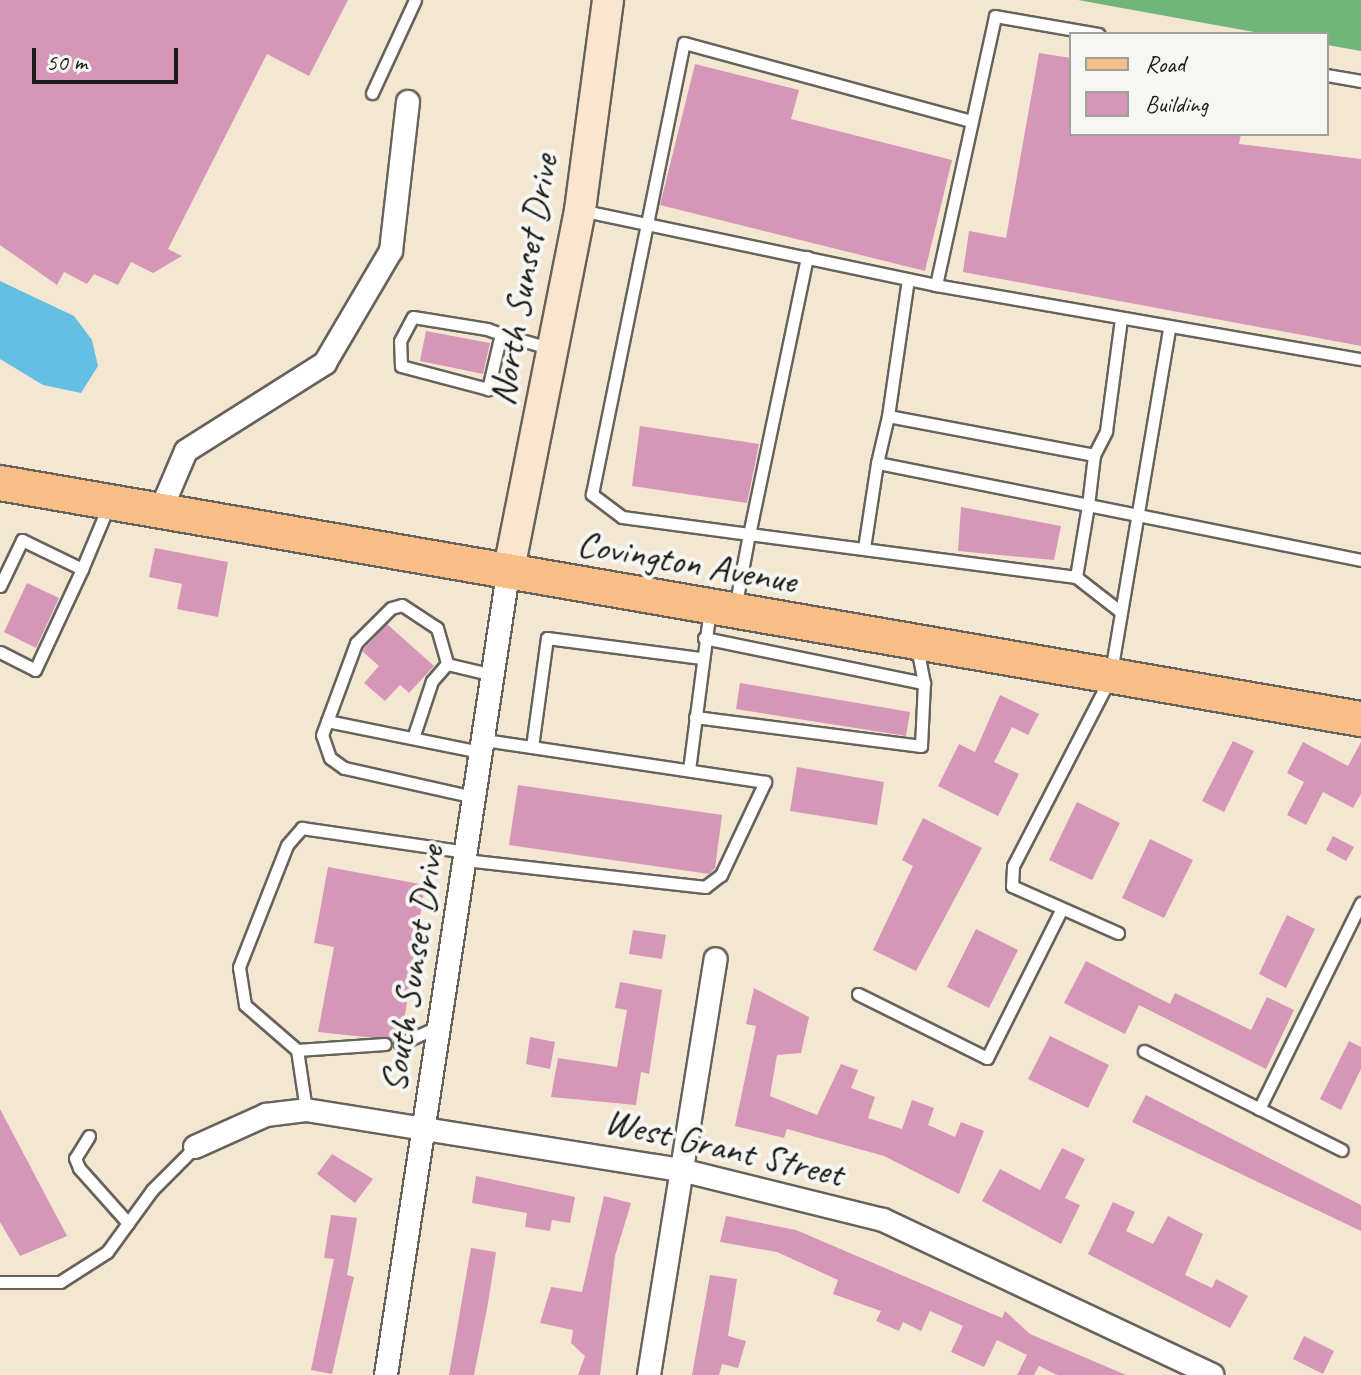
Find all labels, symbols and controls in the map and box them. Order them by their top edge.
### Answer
scale bar [36,32,182,82]
legend [1069,32,1329,136]
text: 50 m [46,47,87,77]
text: Road [1145,49,1185,79]
text: Building [1145,89,1208,119]
street label: North Sunset Drive [479,151,567,409]
street label: Covington Avenue [574,520,800,604]
street label: South Sunset Drive [370,843,454,1095]
street label: West Grant Street [599,1097,849,1197]

